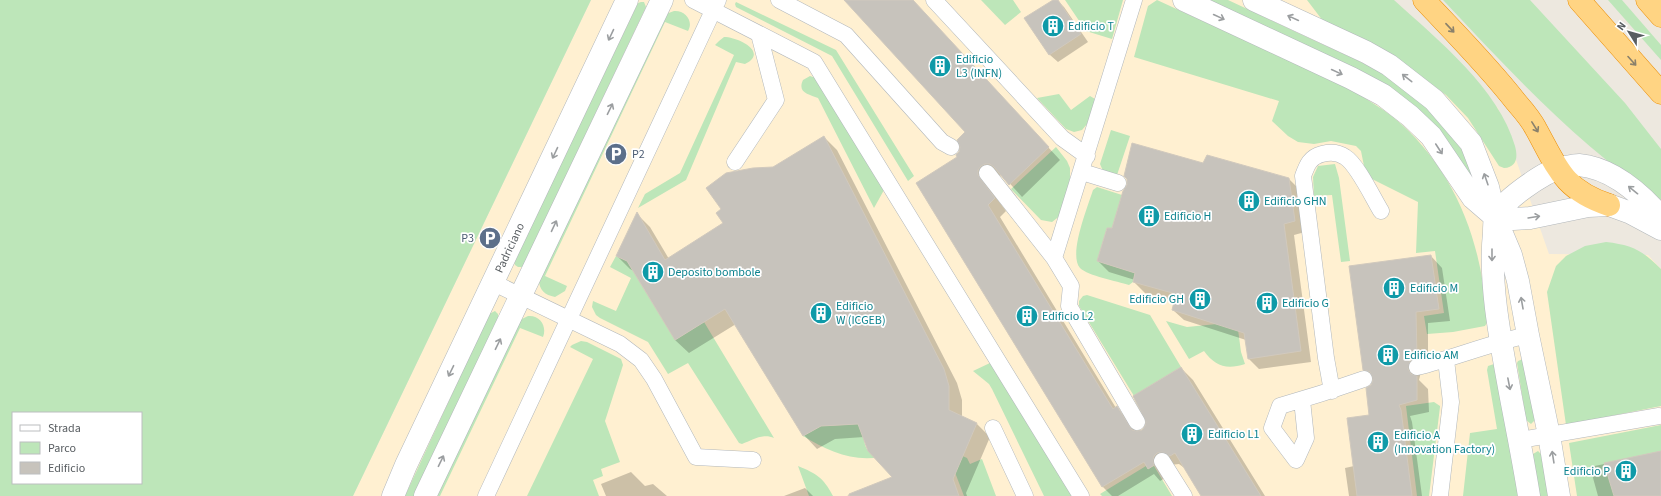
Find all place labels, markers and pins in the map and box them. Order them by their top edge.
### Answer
building icon: Edificio T [1040,13,1066,39]
place label: Edificio T [1068,18,1115,35]
place label: Edificio L3 (INFN) [956,51,1002,82]
building icon: Edificio L3 (INFN) [927,53,953,79]
parking icon: P2 [603,141,629,167]
place label: P2 [632,146,645,163]
building icon: Edificio GHN [1236,188,1262,214]
place label: Edificio GHN [1264,193,1327,210]
building icon: Edificio H [1136,203,1162,229]
place label: Edificio H [1164,208,1211,225]
parking icon: P3 [477,225,503,251]
place label: P3 [461,230,474,247]
building icon: Deposito bombole [640,259,666,285]
place label: Deposito bombole [668,264,761,281]
building icon: Edificio M [1381,275,1407,301]
place label: Edificio M [1410,280,1458,297]
building icon: Edificio GH [1187,286,1213,312]
building icon: Edificio G [1254,290,1280,316]
place label: Edificio GH [1129,291,1184,308]
place label: Edificio G [1282,295,1329,312]
place label: Edificio W (ICGEB) [836,298,886,329]
building icon: Edificio W (ICGEB) [808,300,834,326]
building icon: Edificio L2 [1014,303,1040,329]
place label: Edificio L2 [1042,308,1093,325]
building icon: Edificio AM [1375,342,1401,368]
place label: Edificio AM [1404,347,1459,364]
building icon: Edificio L1 [1179,421,1205,447]
place label: Edificio L1 [1208,426,1259,443]
place label: Edificio A (Innovation Factory) [1394,427,1495,458]
building icon: Edificio A (Innovation Factory) [1365,429,1391,455]
building icon: Edificio P [1613,458,1639,484]
place label: Edificio P [1564,463,1610,480]

